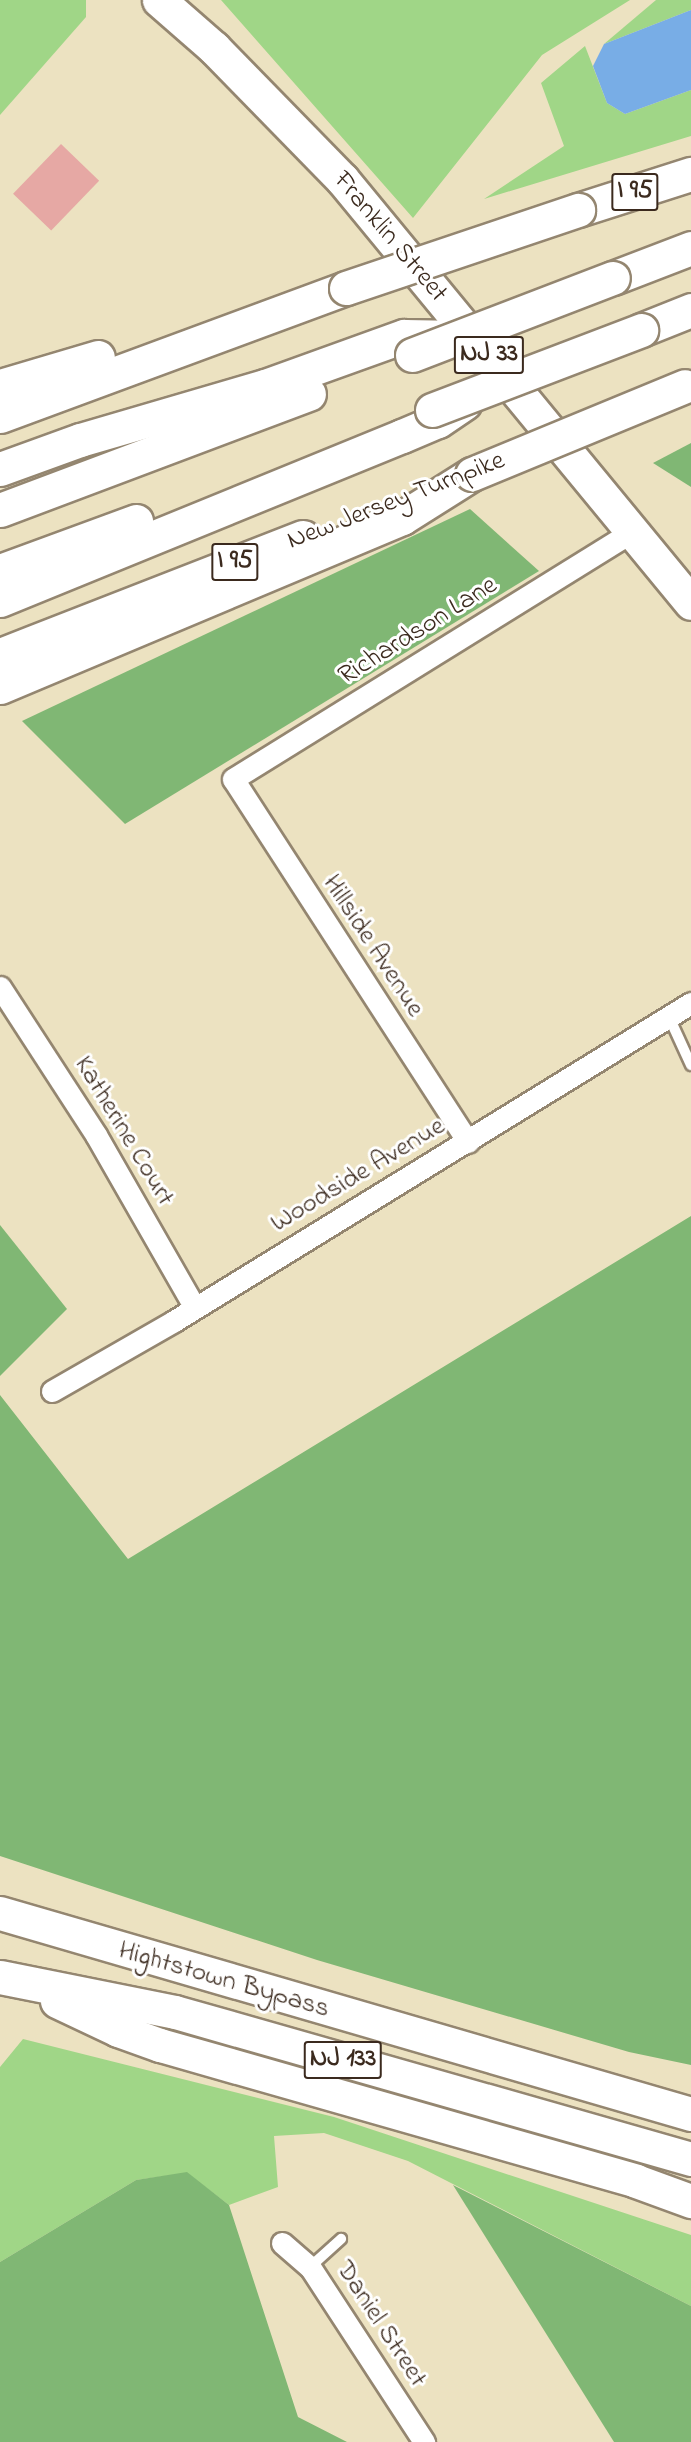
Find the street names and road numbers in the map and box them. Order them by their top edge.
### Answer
street label: Franklin Street [326,165,454,309]
road number: I 95 [611,169,659,215]
road number: NJ 33 [453,332,525,378]
street label: New Jersey Turnpike [283,445,509,557]
road number: I 95 [211,539,259,585]
street label: Richardson Lane [333,569,503,693]
street label: Hillside Avenue [315,869,431,1023]
street label: Katherine Court [67,1050,181,1212]
street label: Woodside Avenue [265,1110,451,1240]
street label: Hightstown Bypass [115,1934,333,2026]
road number: NJ 133 [302,2037,384,2083]
street label: Daniel Street [328,2255,434,2393]

